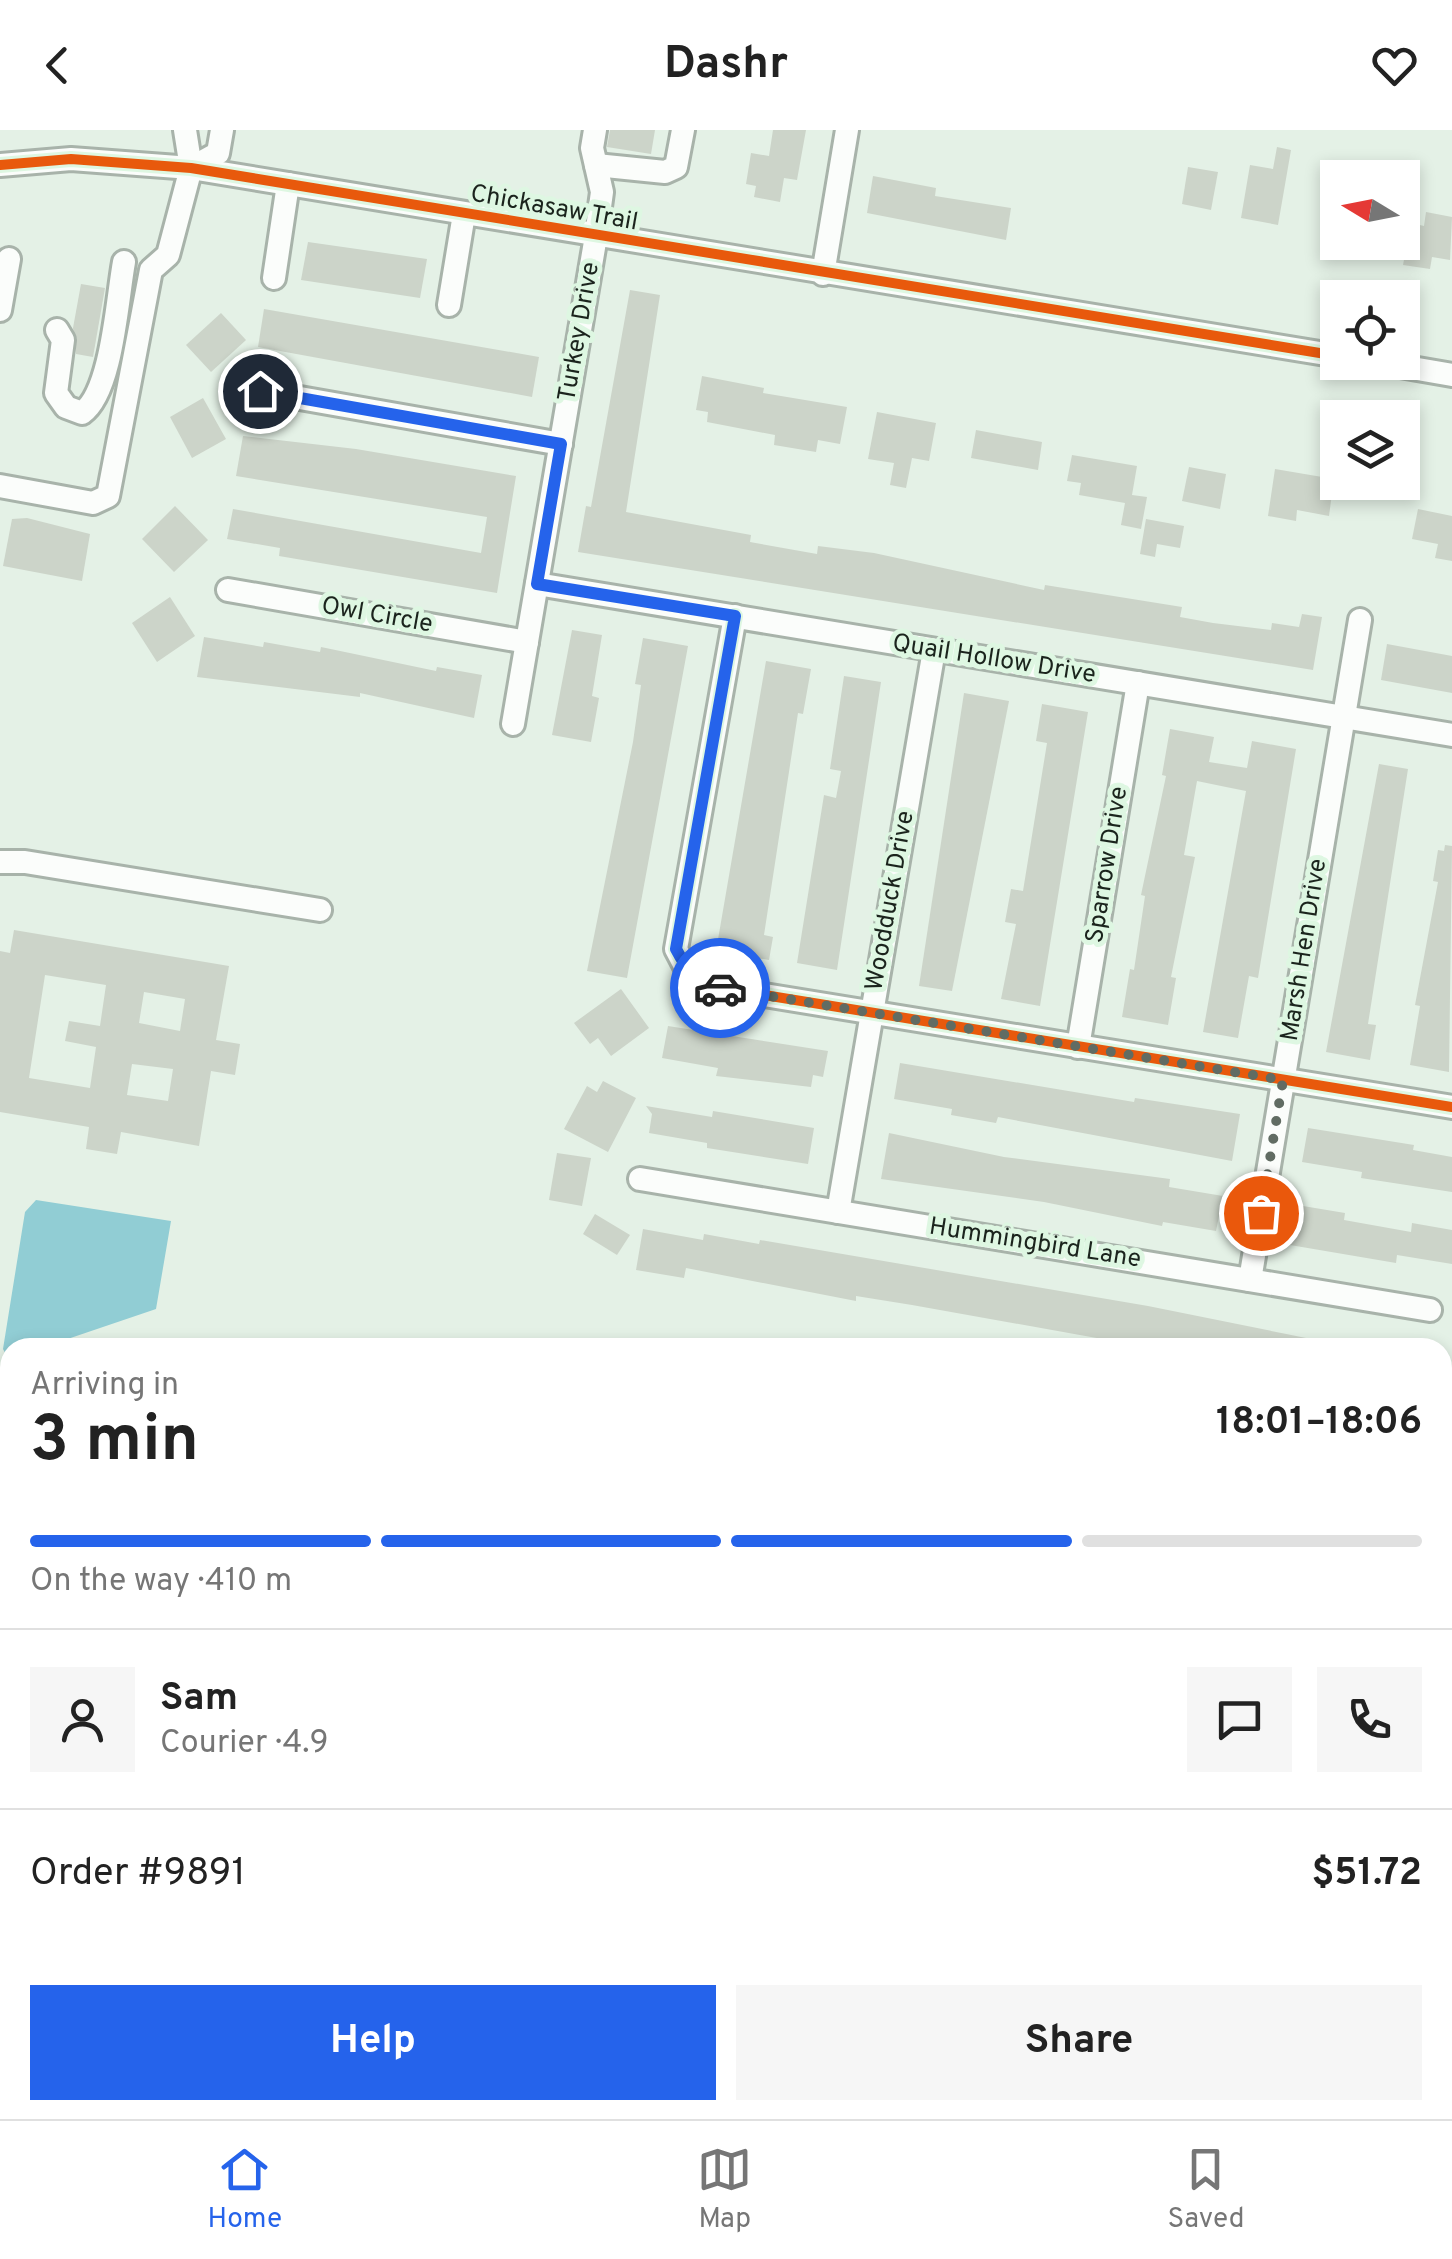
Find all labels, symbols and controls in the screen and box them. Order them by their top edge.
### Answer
text: Dashr [664,37,788,94]
icon: back [30,38,85,93]
icon: heart [1367,38,1422,93]
north arrow [1320,160,1420,260]
map controls [1320,160,1420,500]
street label: Chickasaw Trail [468,179,640,239]
street label: Turkey Drive [552,260,608,404]
button: locate [1320,280,1420,380]
pin [218,349,303,434]
icon: home [233,364,288,419]
button: layers [1320,400,1420,500]
street label: Owl Circle [319,590,435,642]
street label: Quail Hollow Drive [890,628,1098,692]
street label: Sparrow Drive [1080,784,1136,946]
street label: Woodduck Drive [859,809,923,993]
street label: Marsh Hen Drive [1275,856,1335,1044]
courier [670,938,770,1038]
icon: car [693,961,748,1016]
pin [1219,1171,1304,1256]
icon: bag [1234,1186,1289,1241]
street label: Hummingbird Lane [927,1211,1143,1277]
text: Arriving in [30,1366,179,1406]
text: 18:01–18:06 [1216,1399,1422,1448]
text: 3 min [30,1402,199,1484]
text: On the way · 410 m [30,1562,292,1602]
button: person [30,1667,135,1772]
button: chat [1187,1667,1292,1772]
button: phone [1317,1667,1422,1772]
text: Sam [160,1675,238,1724]
text: Courier · 4.9 [160,1724,329,1764]
text: Order #9891 [30,1850,246,1899]
text: $51.72 [1311,1850,1422,1899]
button: Help [30,1985,716,2100]
button: Share [736,1985,1422,2100]
tab: Home [208,2142,282,2238]
tab: Map [697,2142,752,2238]
tab: Saved [1167,2142,1244,2238]

